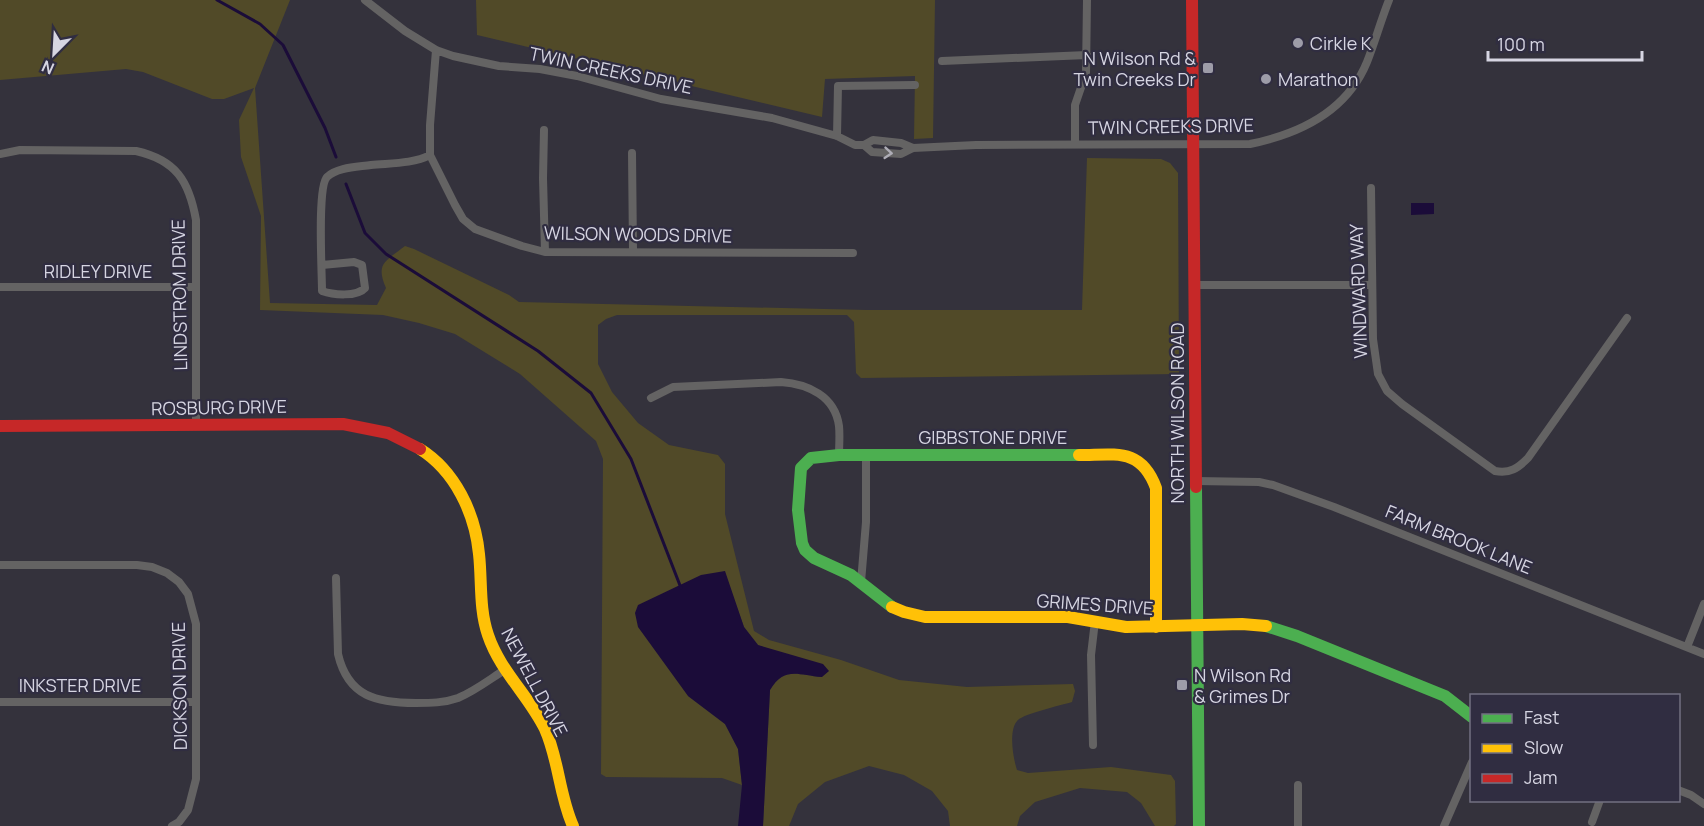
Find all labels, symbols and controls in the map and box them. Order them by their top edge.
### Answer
north arrow [24,24,84,84]
scale bar [1488,24,1642,62]
place label: Cirkle K [1310,31,1372,55]
text: 100 m [1497,32,1545,56]
marker: Cirkle K [1291,36,1305,50]
street label: TWIN CREEKS DRIVE [527,41,695,99]
place label: N Wilson Rd & Twin Creeks Dr [1073,46,1197,91]
text: N [38,55,58,80]
marker: N Wilson Rd & Twin Creeks Dr [1201,61,1215,75]
place label: Marathon [1278,67,1359,91]
marker: Marathon [1259,72,1273,86]
street label: TWIN CREEKS DRIVE [1088,113,1254,139]
one-way arrow [883,146,892,159]
street label: LINDSTROM DRIVE [166,219,192,371]
street label: WILSON WOODS DRIVE [544,220,732,248]
street label: WINDWARD WAY [1344,222,1372,359]
street label: RIDLEY DRIVE [44,259,152,283]
street label: NORTH WILSON ROAD [1165,322,1189,504]
street label: ROSBURG DRIVE [151,394,287,420]
street label: GIBBSTONE DRIVE [919,425,1067,449]
street label: FARM BROOK LANE [1382,499,1536,579]
street label: GRIMES DRIVE [1036,588,1154,620]
street label: DICKSON DRIVE [166,622,192,750]
street label: NEWELL DRIVE [496,624,574,740]
place label: N Wilson Rd & Grimes Dr [1194,663,1291,708]
street label: INKSTER DRIVE [19,673,141,697]
marker: N Wilson Rd & Grimes Dr [1175,678,1189,692]
legend [1470,694,1680,802]
text: Fast [1524,705,1559,729]
text: Slow [1524,735,1564,759]
text: Jam [1524,765,1558,789]

